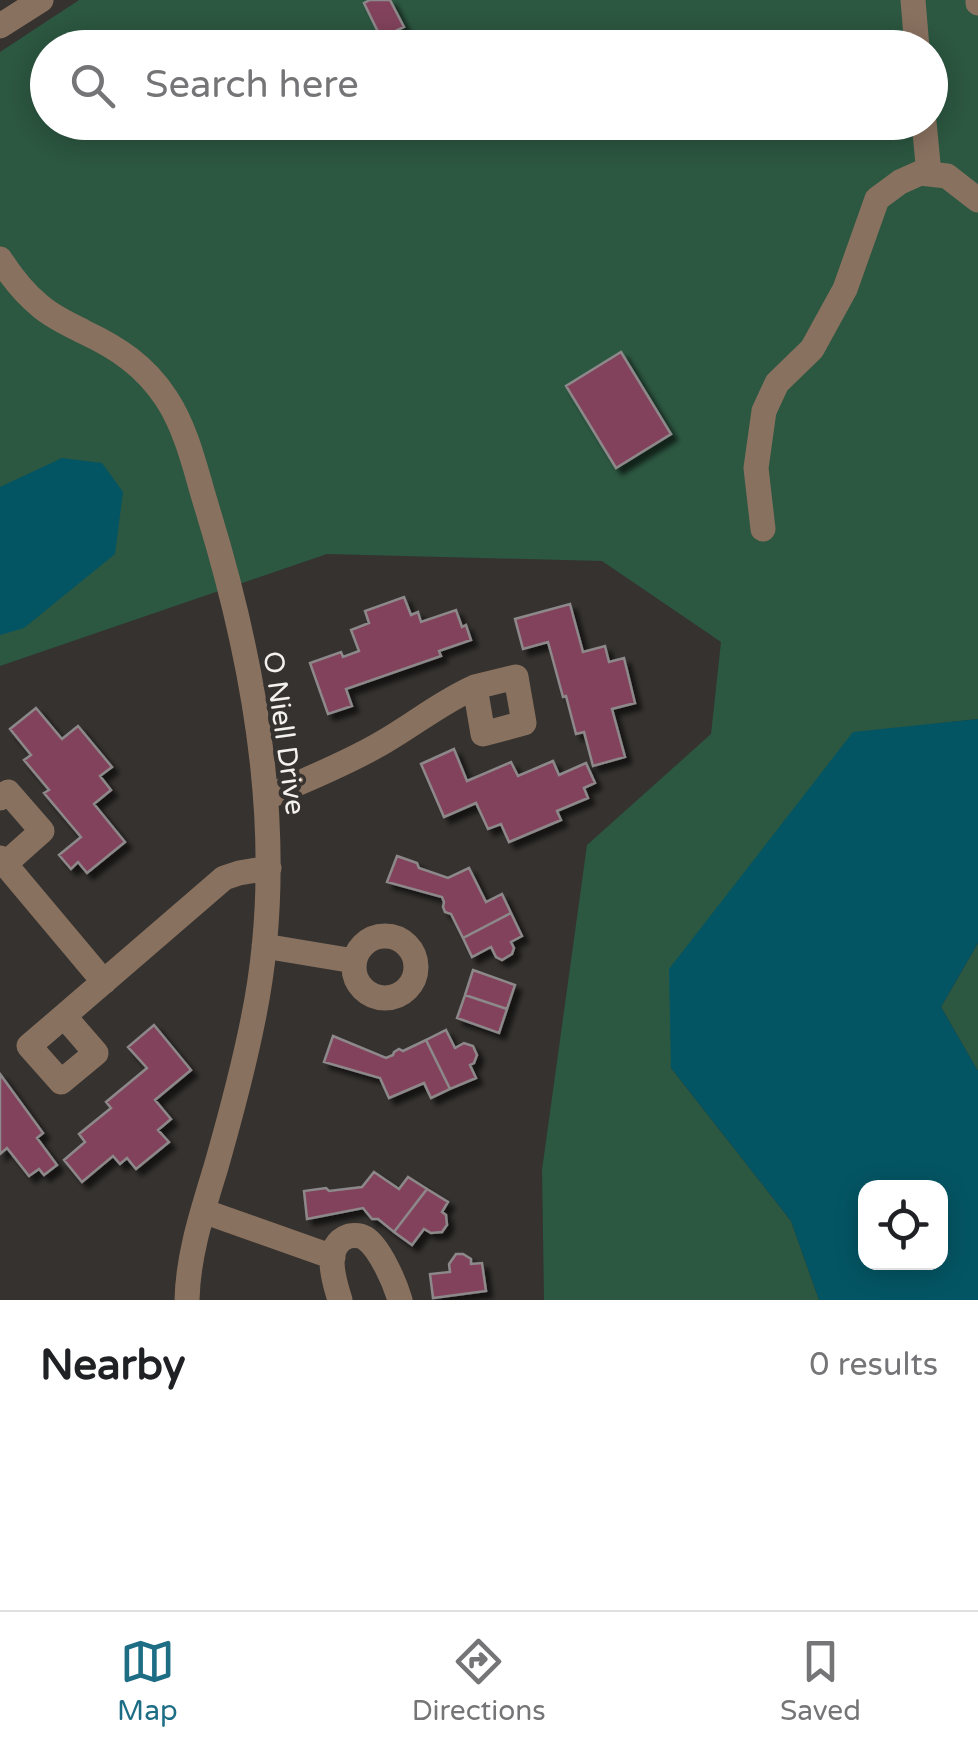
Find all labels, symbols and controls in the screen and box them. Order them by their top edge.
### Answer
search box [30,30,948,140]
icon: search [65,58,120,113]
text: Search here [145,62,359,108]
street label: O Niell Drive [256,649,312,817]
map controls [858,1180,948,1270]
button: locate [858,1180,948,1270]
text: Nearby [40,1340,185,1391]
text: 0 results [809,1346,938,1384]
tab: Map [117,1634,178,1728]
tab: Directions [412,1634,546,1728]
tab: Saved [780,1634,861,1728]

